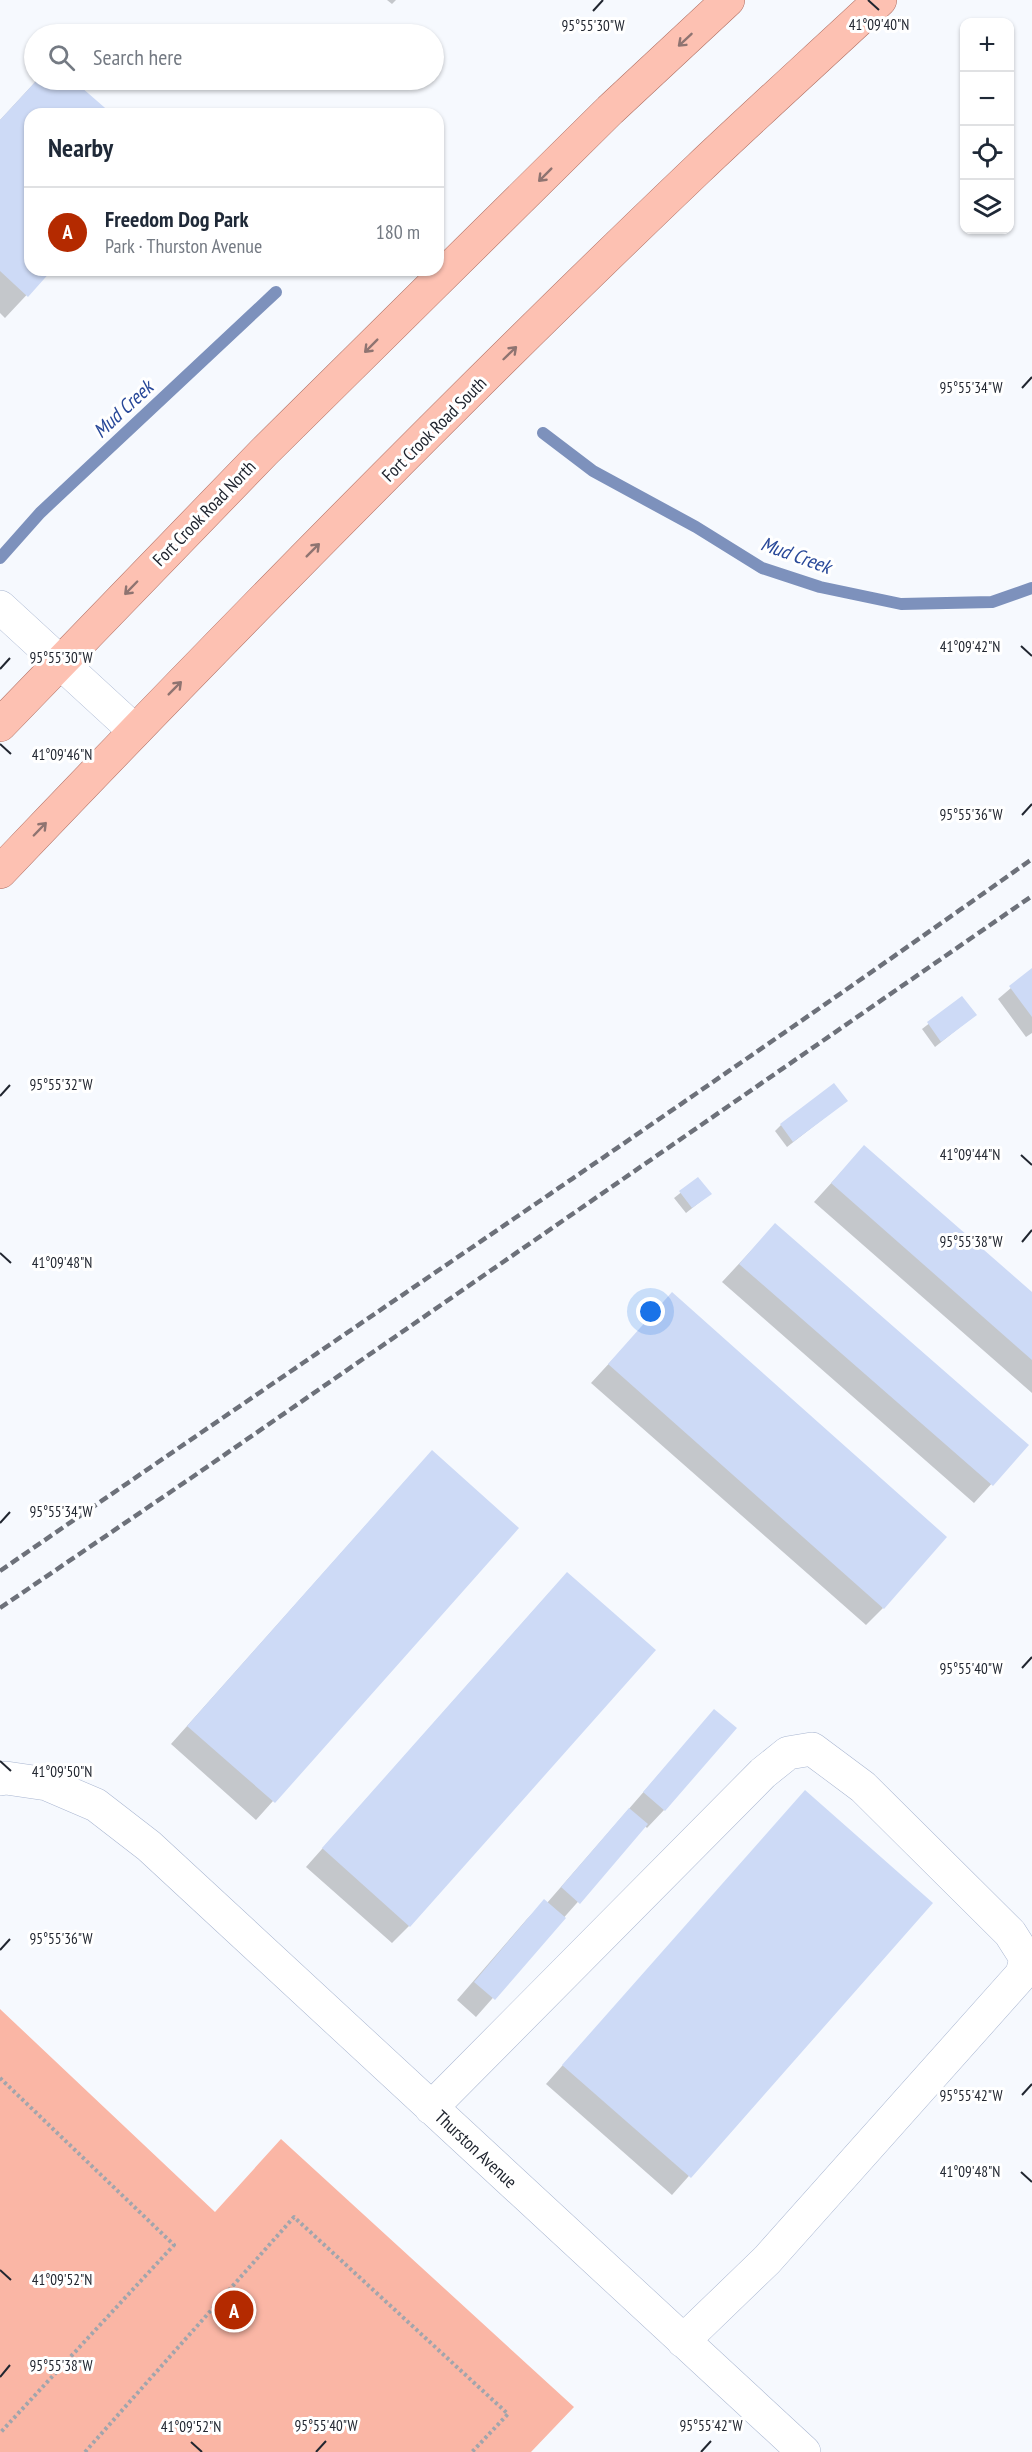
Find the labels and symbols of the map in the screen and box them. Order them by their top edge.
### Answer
text: 41°09'40"N [849,15,909,34]
text: 95°55'30"W [561,16,625,35]
one-way arrow [678,33,693,47]
one-way arrow [537,168,552,182]
one-way arrow [364,339,379,354]
one-way arrow [503,346,518,360]
street label: Fort Crook Road South [377,372,491,486]
water label: Mud Creek [88,373,160,443]
text: 95°55'34"W [939,378,1003,397]
street label: Fort Crook Road North [148,455,260,571]
water label: Mud Creek [757,530,837,580]
one-way arrow [305,543,320,558]
one-way arrow [124,581,138,596]
text: 41°09'42"N [940,637,1000,656]
text: 95°55'30"W [29,648,93,667]
one-way arrow [168,681,183,696]
text: 41°09'46"N [32,745,92,764]
text: 95°55'36"W [939,805,1003,824]
one-way arrow [33,822,48,837]
text: 95°55'32"W [29,1075,93,1094]
text: 41°09'44"N [940,1145,1000,1164]
text: 95°55'38"W [939,1232,1003,1251]
text: 41°09'48"N [32,1253,92,1272]
your location [636,1297,665,1326]
text: 95°55'34"W [29,1502,93,1521]
text: 95°55'40"W [939,1659,1003,1678]
text: 41°09'50"N [32,1762,92,1781]
text: 95°55'36"W [29,1929,93,1948]
text: 95°55'42"W [939,2086,1003,2105]
street label: Thurston Avenue [430,2105,522,2193]
text: 41°09'48"N [940,2162,1000,2181]
text: 41°09'52"N [32,2270,92,2289]
pin: A [214,2288,254,2332]
text: 95°55'38"W [29,2356,93,2375]
text: 95°55'40"W [294,2416,358,2435]
text: 95°55'42"W [679,2416,743,2435]
text: 41°09'52"N [161,2417,221,2436]

